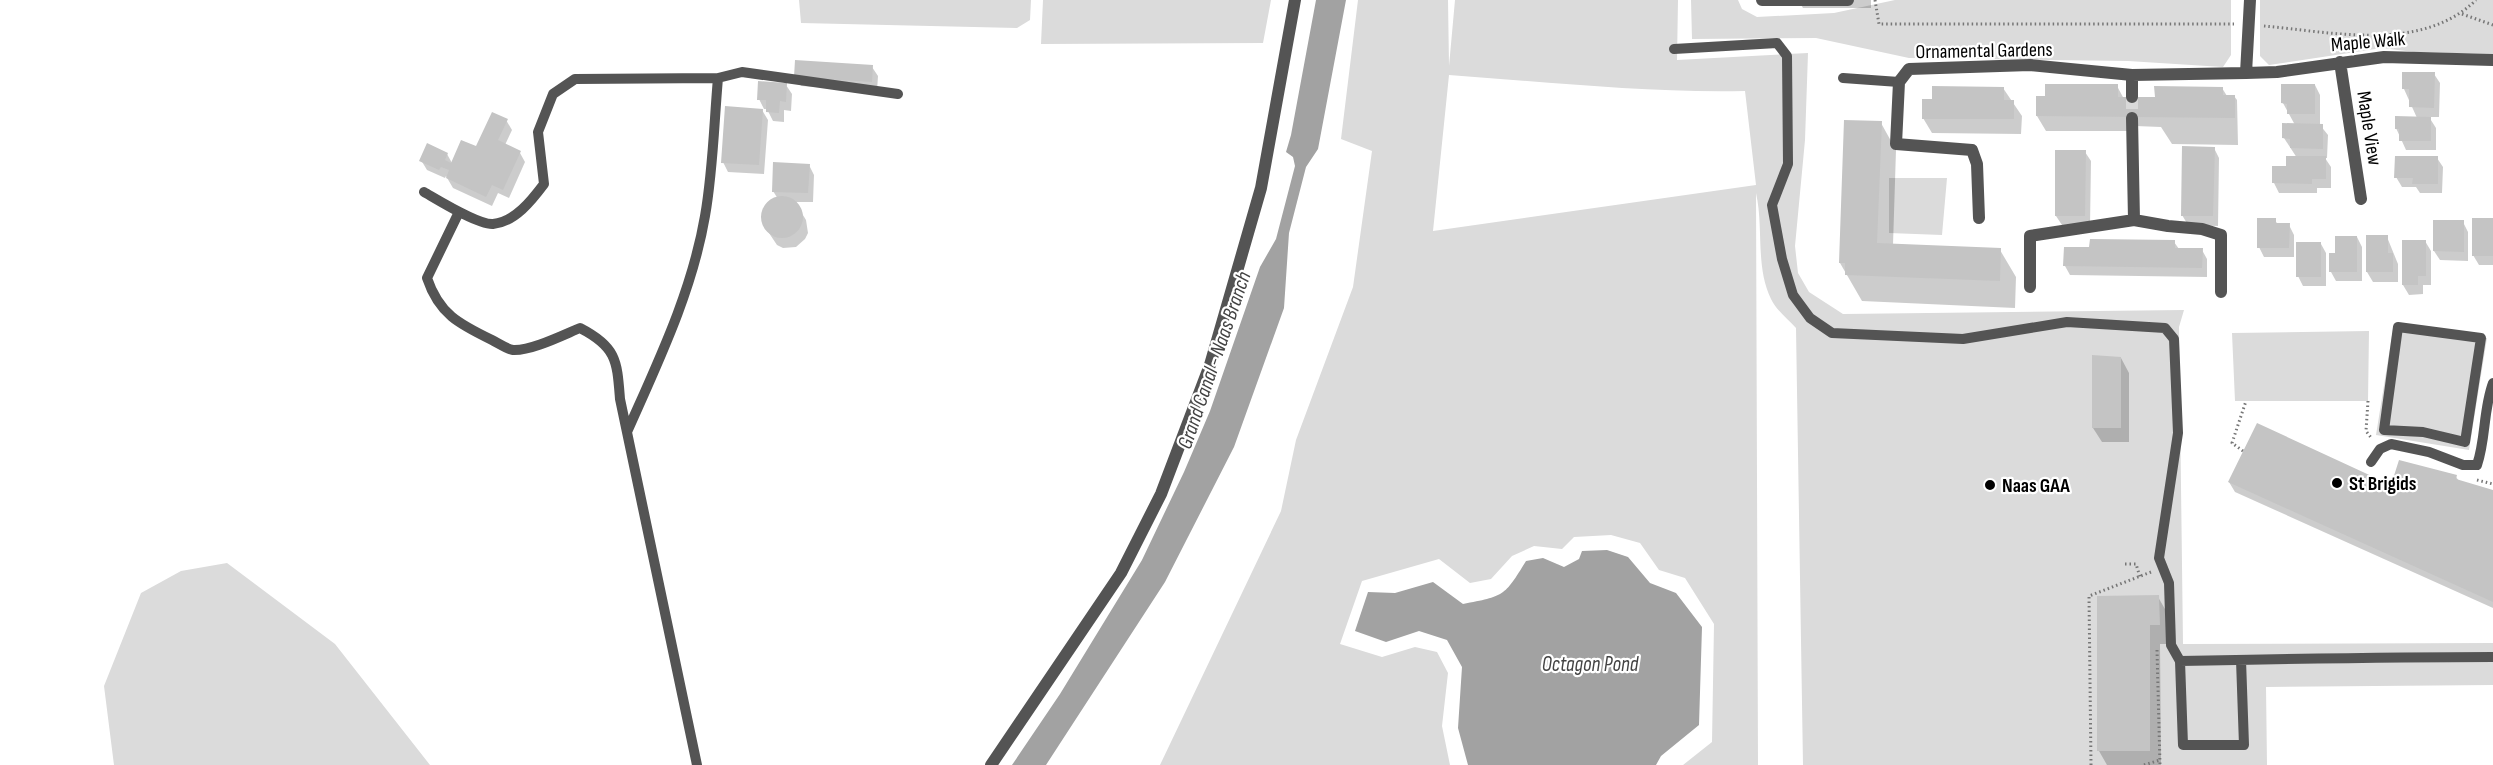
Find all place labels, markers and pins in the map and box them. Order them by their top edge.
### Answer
place label: St Brigids [2349,472,2417,496]
place label: Naas GAA [2002,474,2070,498]
marker: St Brigids [2330,476,2344,490]
marker: Naas GAA [1983,478,1997,492]

